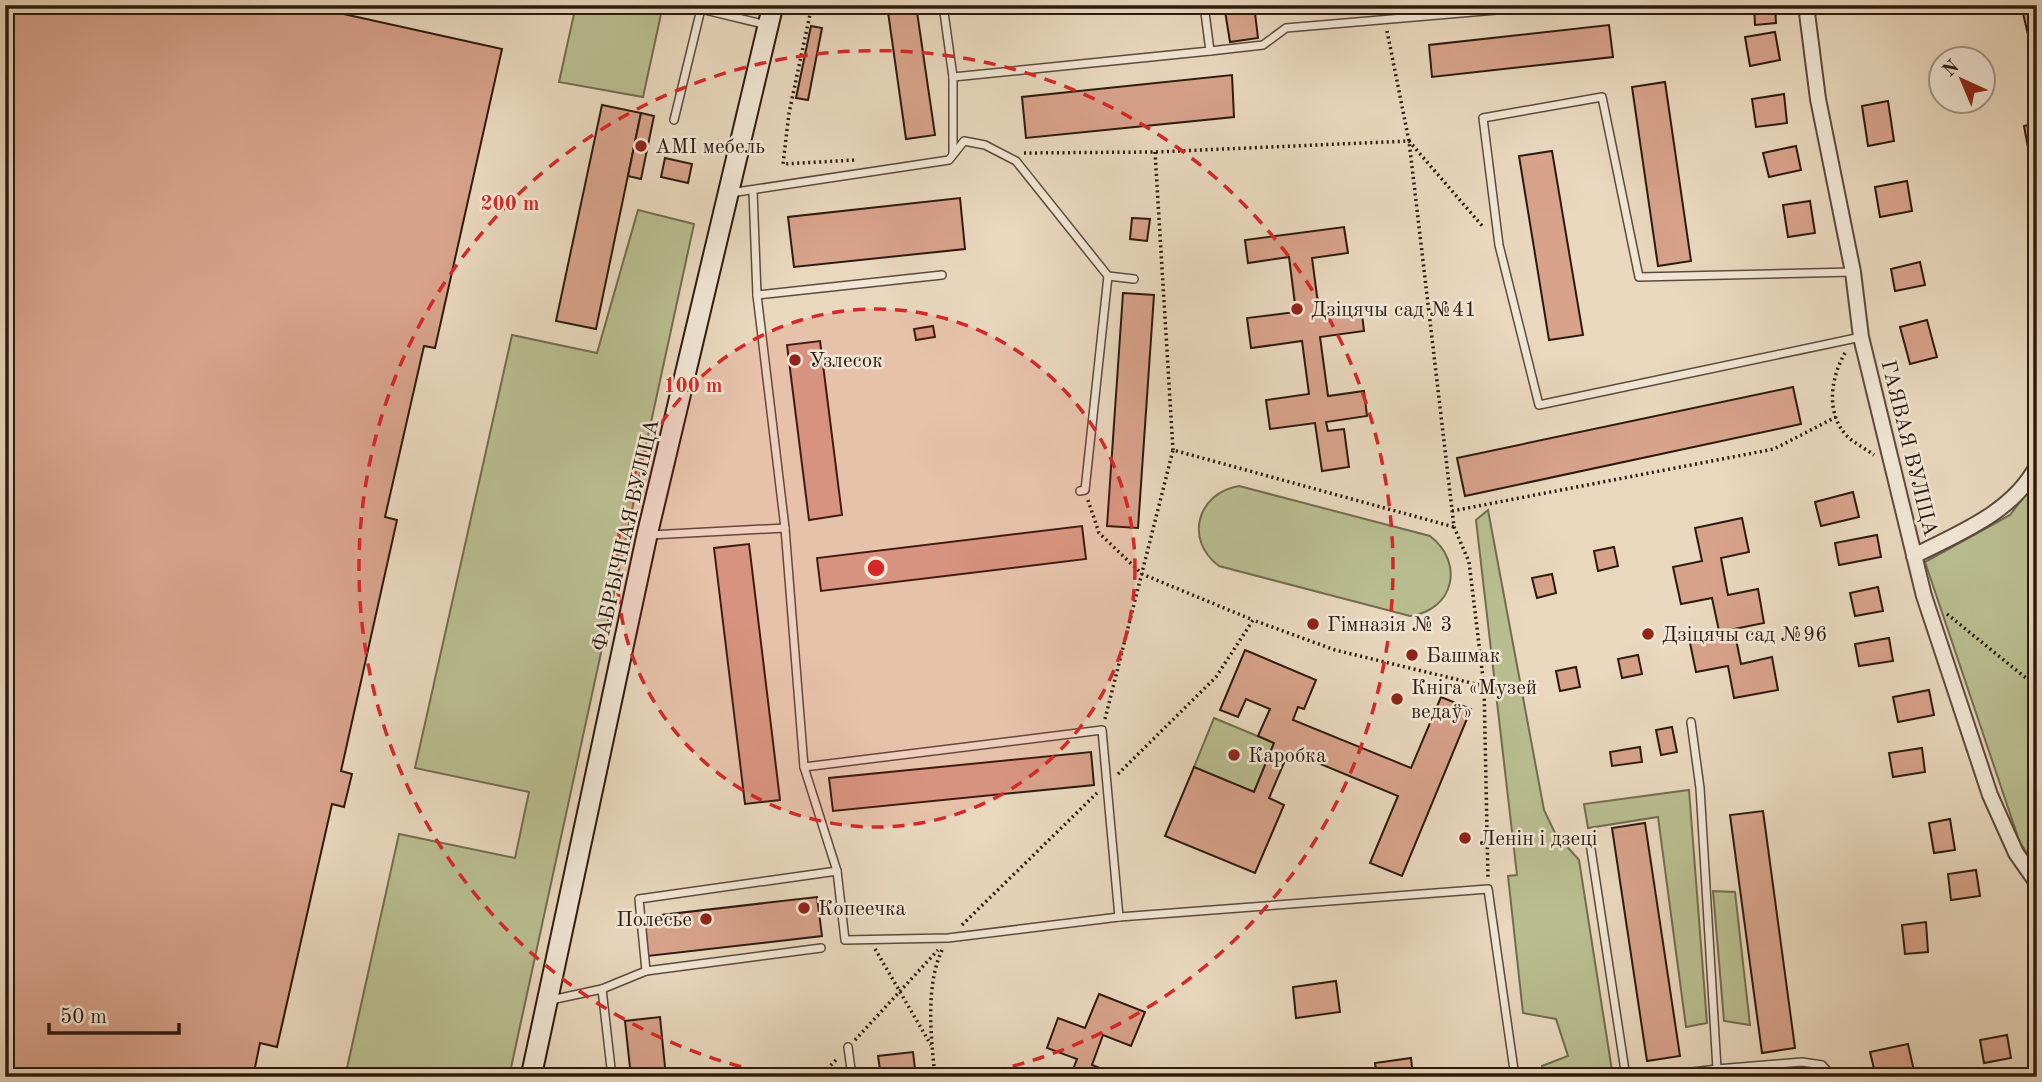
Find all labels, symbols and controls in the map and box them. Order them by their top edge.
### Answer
north arrow [1926,46,1996,116]
text: N [1940,57,1964,81]
place label: AMI мебель [655,137,765,158]
marker: AMI мебель [633,138,649,154]
text: 200 m [480,194,540,215]
place label: Дзіцячы сад №41 [1311,300,1476,321]
marker: Дзіцячы сад №41 [1289,301,1305,317]
place label: Узлесок [809,351,883,372]
marker: Узлесок [787,352,803,368]
street label: ГАЯВАЯ ВУЛІЦА [1877,358,1941,539]
text: 100 m [663,376,723,397]
street label: ФАБРЫЧНАЯ ВУЛІЦА [590,417,663,653]
centre of rings [864,556,888,580]
place label: Гімназія № 3 [1327,615,1452,636]
marker: Гімназія № 3 [1305,616,1321,632]
place label: Дзіцячы сад №96 [1662,625,1827,646]
marker: Дзіцячы сад №96 [1640,626,1656,642]
place label: Башмак [1426,646,1501,667]
marker: Башмак [1404,647,1420,663]
place label: Кніга «Музей ведаў» [1411,678,1537,723]
marker: Кніга «Музей ведаў» [1389,691,1405,707]
place label: Каробка [1248,746,1326,767]
marker: Каробка [1226,747,1242,763]
place label: Ленін і дзеці [1479,829,1597,850]
marker: Ленін і дзеці [1457,830,1473,846]
place label: Копеечка [818,899,906,920]
marker: Копеечка [796,900,812,916]
place label: Полесье [616,910,692,931]
marker: Полесье [698,911,714,927]
scale bar [49,991,178,1035]
text: 50 m [60,1007,107,1028]

